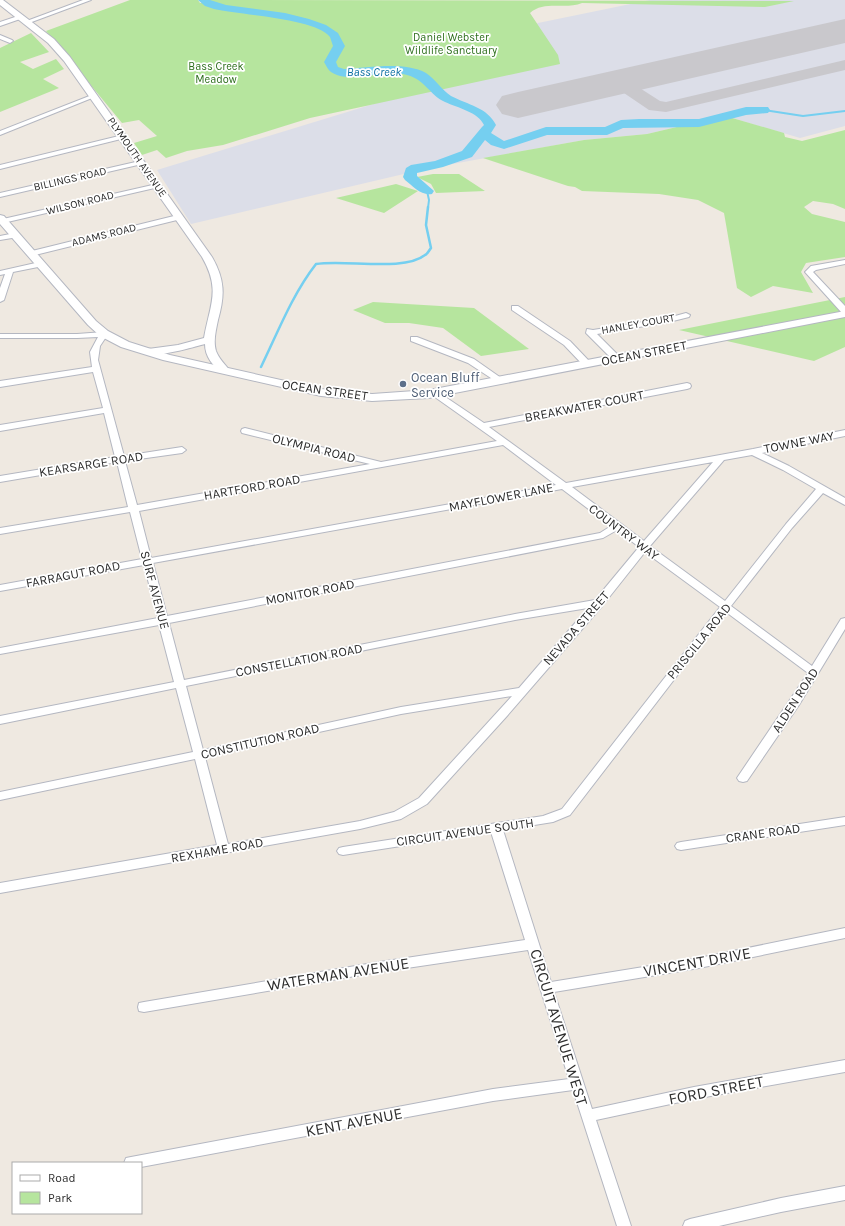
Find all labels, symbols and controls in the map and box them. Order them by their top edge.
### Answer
park label: Daniel Webster Wildlife Sanctuary [405,31,497,57]
park label: Bass Creek Meadow [188,60,244,86]
water label: Bass Creek [347,65,402,79]
street label: PLYMOUTH AVENUE [104,114,170,200]
street label: BILLINGS ROAD [32,164,108,194]
street label: WILSON ROAD [45,188,115,218]
street label: ADAMS ROAD [70,221,138,249]
street label: HANLEY COURT [600,311,676,337]
street label: OCEAN STREET [600,337,688,369]
place label: Ocean Bluff Service [411,370,480,400]
street label: OCEAN STREET [281,377,369,404]
marker: Ocean Bluff Service [398,379,408,389]
street label: BREAKWATER COURT [523,387,645,425]
street label: TOWNE WAY [763,428,835,456]
street label: OLYMPIA ROAD [271,430,357,466]
street label: KEARSARGE ROAD [38,448,144,480]
street label: HARTFORD ROAD [203,471,301,503]
street label: MAYFLOWER LANE [447,479,555,515]
street label: COUNTRY WAY [586,501,662,563]
street label: SURF AVENUE [137,549,173,631]
street label: FARRAGUT ROAD [25,557,121,591]
street label: MONITOR ROAD [264,576,356,608]
street label: NEVADA STREET [540,588,613,668]
street label: PRISCILLA ROAD [664,600,734,682]
street label: CONSTELLATION ROAD [234,640,364,680]
street label: ALDEN ROAD [769,665,821,735]
street label: CONSTITUTION ROAD [199,720,321,762]
street label: CIRCUIT AVENUE SOUTH [395,815,535,849]
street label: CRANE ROAD [725,820,801,846]
street label: REXHAME ROAD [170,834,264,866]
street label: VINCENT DRIVE [642,943,752,981]
street label: CIRCUIT AVENUE WEST [526,947,592,1107]
street label: WATERMAN AVENUE [266,953,410,995]
street label: FORD STREET [667,1071,765,1109]
street label: KENT AVENUE [304,1103,404,1141]
legend [12,1162,142,1214]
text: Road [48,1171,76,1185]
text: Park [48,1191,73,1205]

